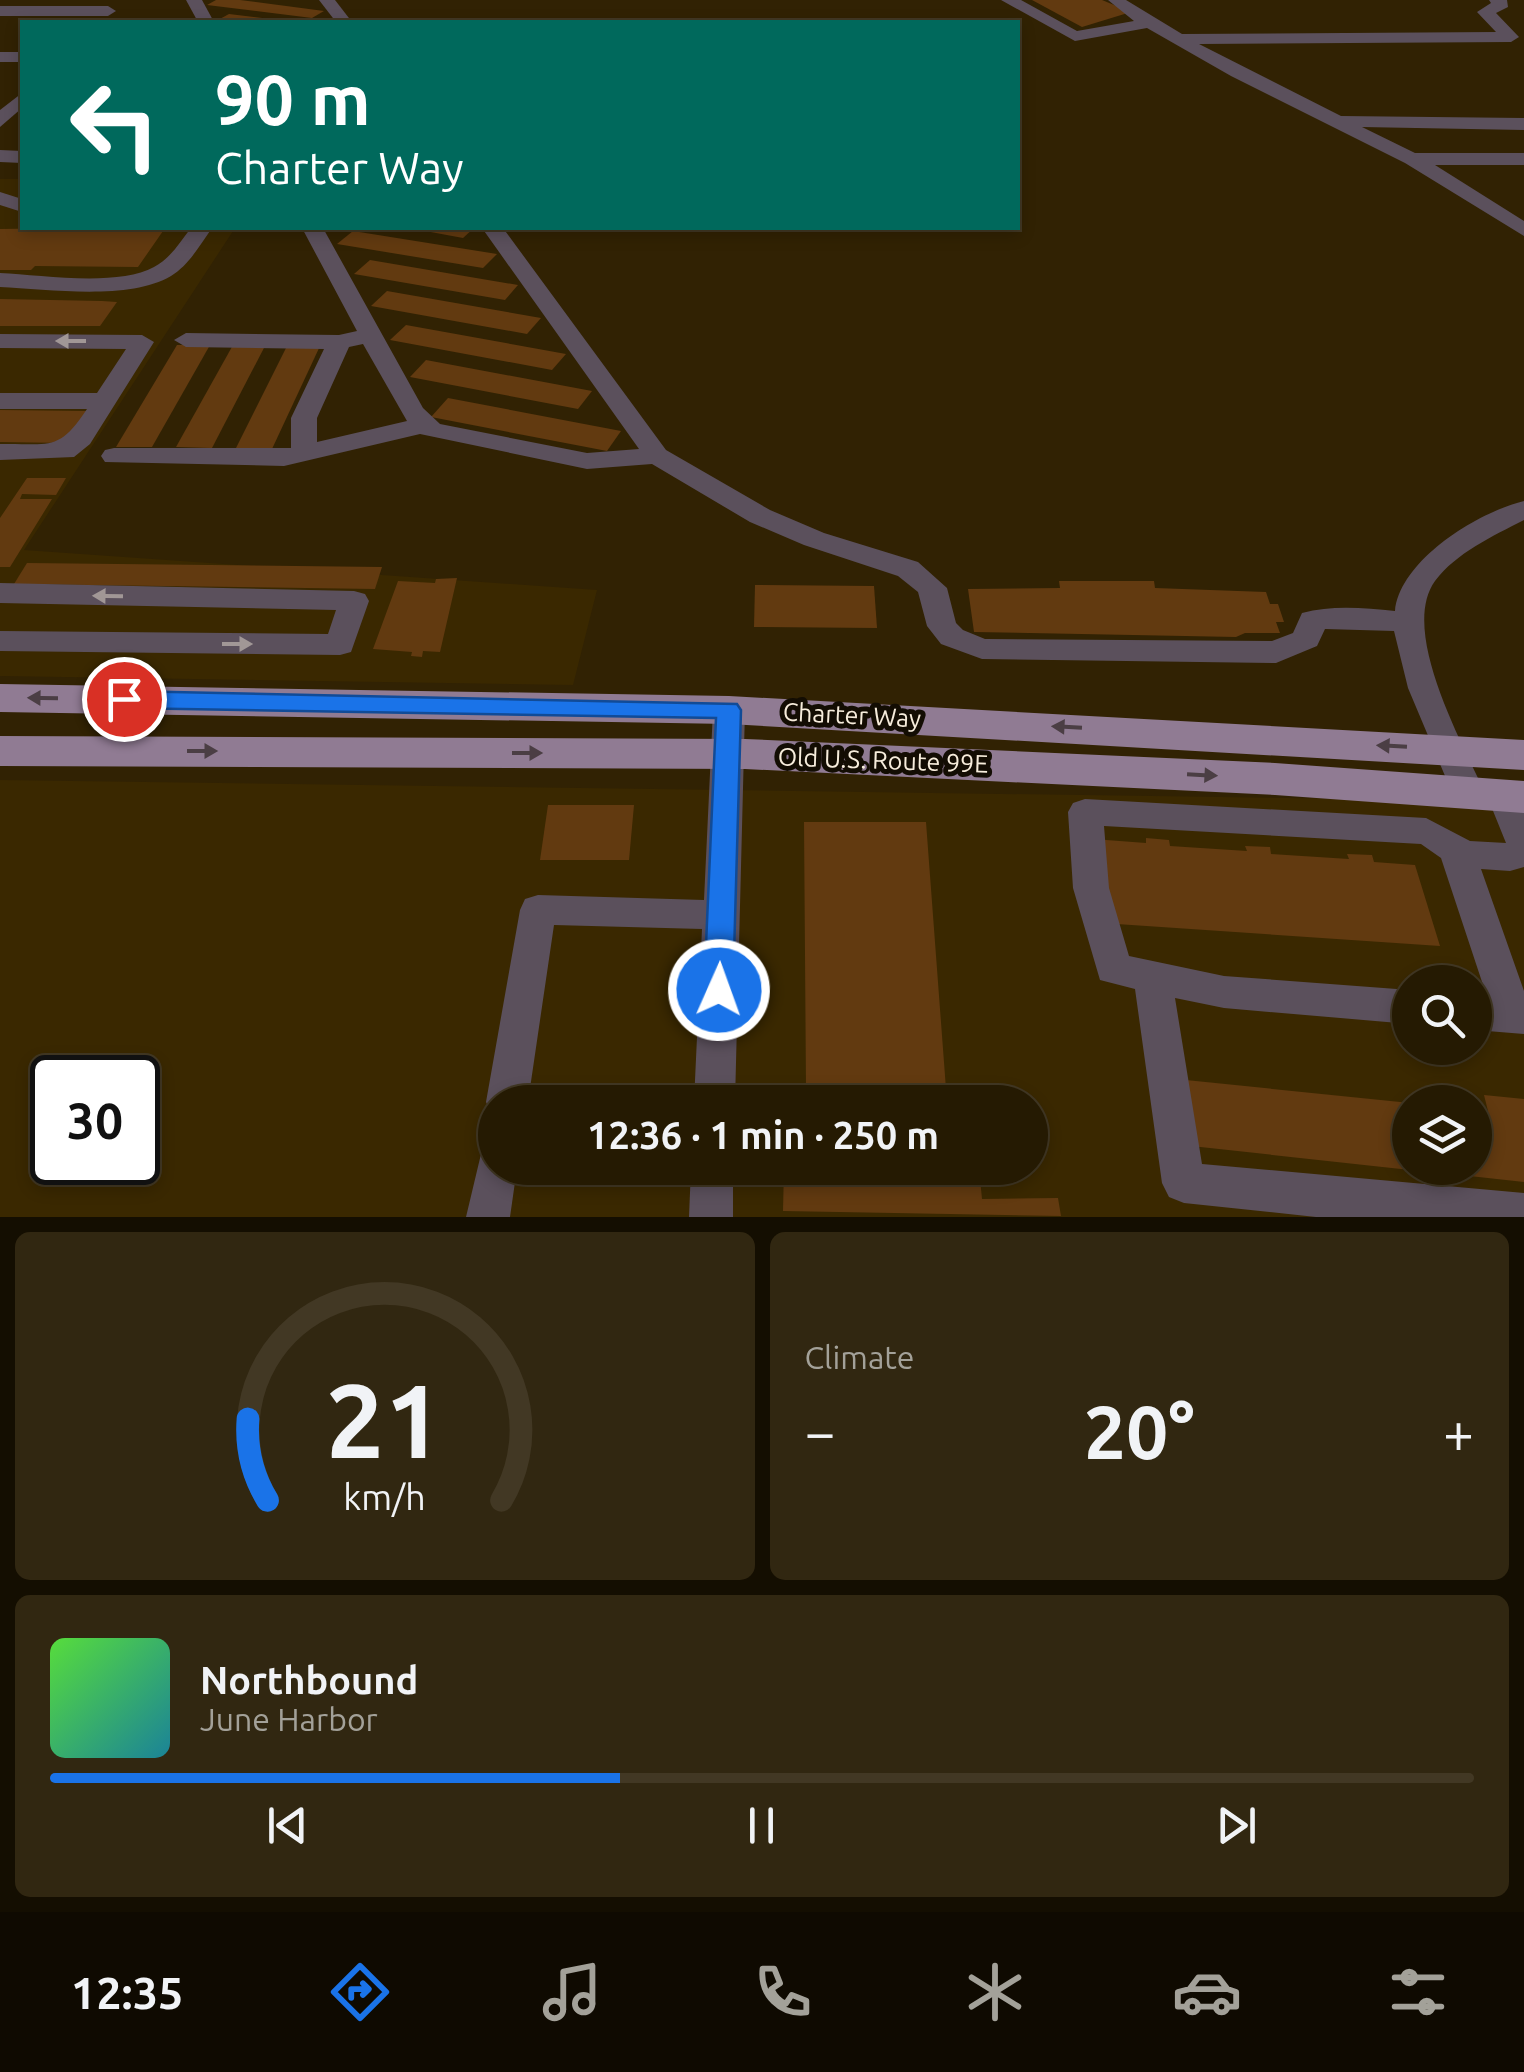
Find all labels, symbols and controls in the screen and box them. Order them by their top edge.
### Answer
icon: left [50,60,180,190]
text: 90 m [215,60,371,138]
text: Charter Way [215,142,464,193]
one-way arrow [54,333,86,349]
one-way arrow [91,587,123,603]
one-way arrow [222,636,254,652]
pin [82,657,167,742]
icon: arrive [97,672,152,727]
one-way arrow [26,690,58,706]
street label: Charter Way [782,697,922,733]
one-way arrow [1051,719,1083,735]
one-way arrow [1375,738,1407,754]
street label: Old U.S. Route 99E [777,742,989,778]
one-way arrow [187,743,219,759]
one-way arrow [512,745,544,761]
one-way arrow [1186,767,1218,783]
position arrow [667,938,771,1042]
map controls [1392,965,1492,1185]
button: search [1392,965,1492,1065]
speed limit sign: 30 [30,1055,160,1185]
button: layers [1392,1085,1492,1185]
text: 12:36 · 1 min · 250 m [587,1114,939,1156]
text: Climate [805,1339,915,1375]
text: 21 [326,1361,443,1478]
text: 20° [1084,1389,1195,1473]
text: − [805,1401,836,1462]
text: + [1443,1401,1474,1462]
text: km/h [343,1477,426,1517]
text: Northbound [200,1659,418,1701]
text: June Harbor [200,1701,378,1737]
icon: previous [260,1798,315,1853]
icon: pause [734,1798,789,1853]
icon: next [1209,1798,1264,1853]
icon: directions [325,1957,395,2027]
icon: music [537,1957,607,2027]
icon: phone [748,1957,818,2027]
icon: climate [960,1957,1030,2027]
icon: car [1172,1957,1242,2027]
icon: filters [1383,1957,1453,2027]
text: 12:35 [71,1967,183,2018]

